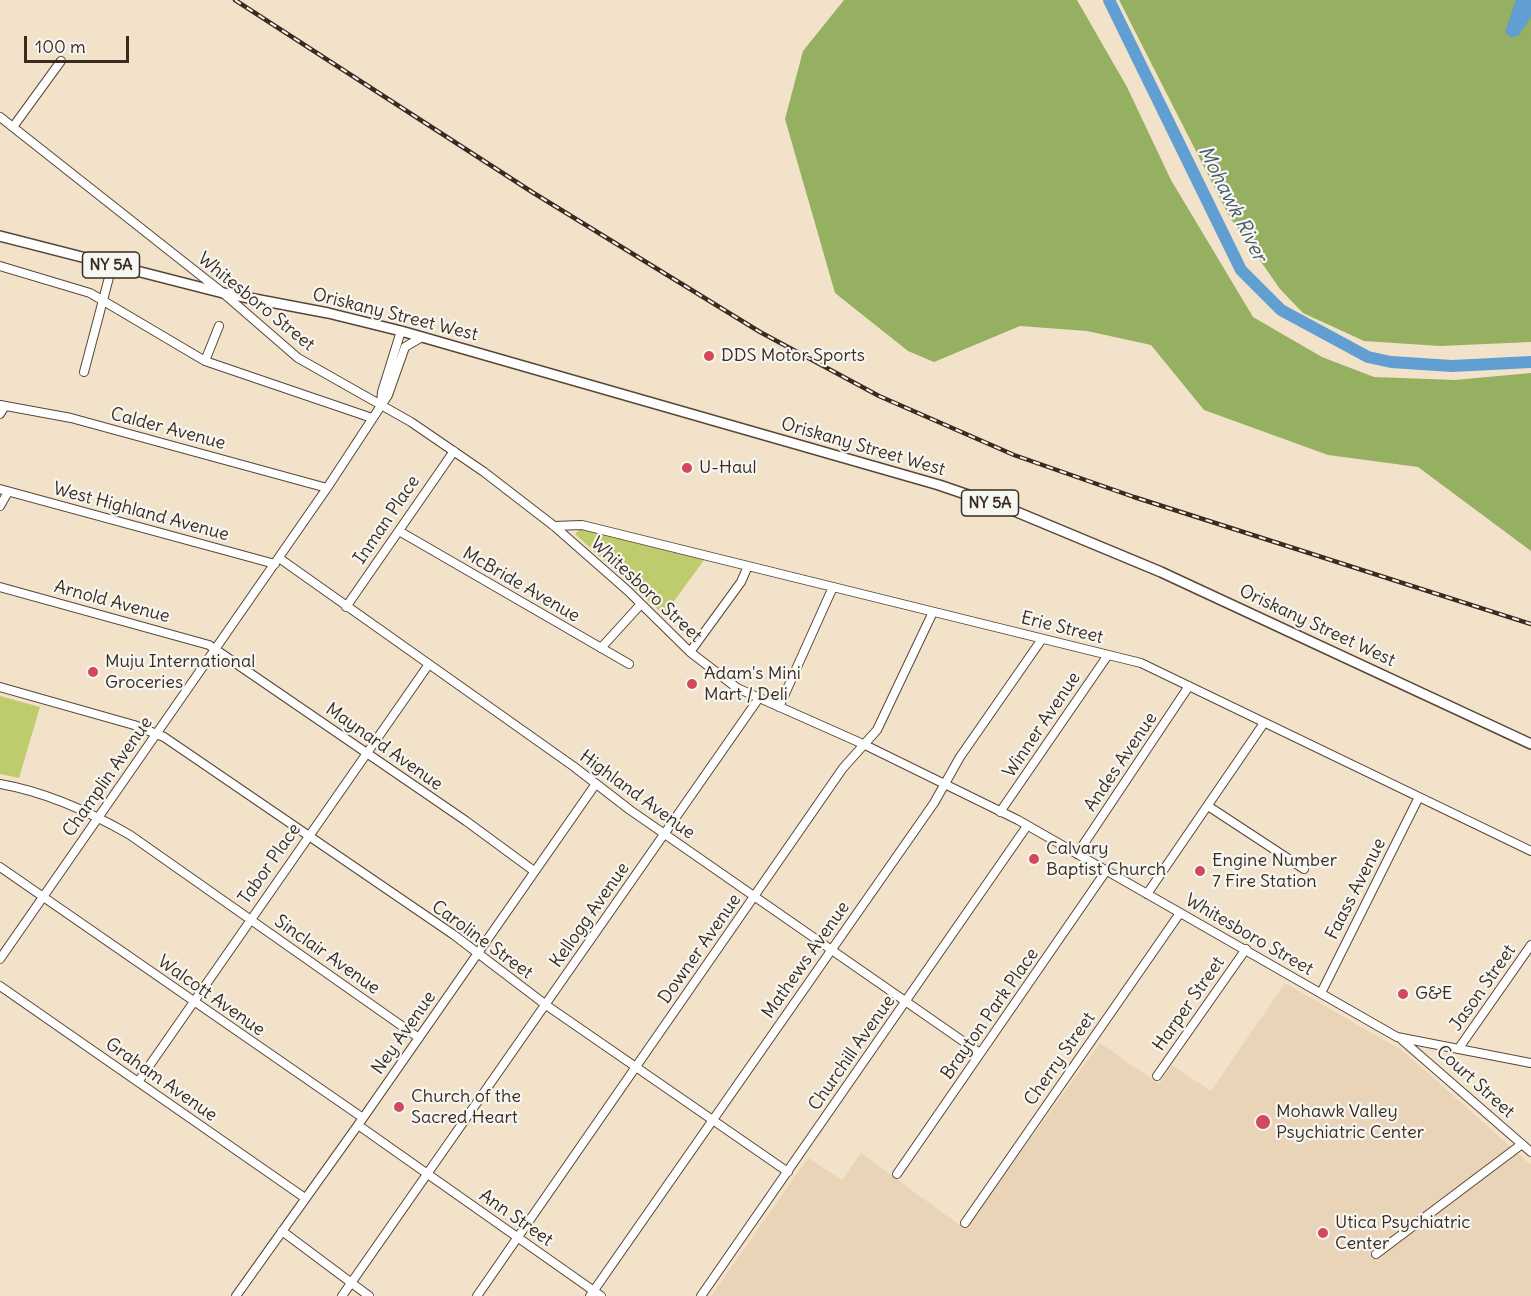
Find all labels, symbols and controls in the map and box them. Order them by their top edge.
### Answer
scale bar [27,24,132,62]
text: 100 m [35,35,86,58]
water label: Mohawk River [1193,142,1271,266]
street label: Whitesboro Street [193,248,319,356]
road number: NY 5A [82,252,140,278]
street label: Oriskany Street West [310,284,480,346]
place label: DDS Motor Sports [721,345,865,367]
marker: DDS Motor Sports [702,349,716,363]
street label: Calder Avenue [108,403,228,455]
street label: Oriskany Street West [778,413,948,481]
place label: U-Haul [699,457,757,479]
marker: U-Haul [680,461,694,475]
street label: Inman Place [349,471,425,569]
street label: West Highland Avenue [51,478,231,546]
road number: NY 5A [962,490,1018,516]
street label: Whitesboro Street [586,533,706,647]
street label: McBride Avenue [459,543,583,627]
street label: Arnold Avenue [52,576,172,628]
street label: Oriskany Street West [1236,580,1398,672]
street label: Erie Street [1019,607,1105,649]
place label: Muju International Groceries [105,651,255,694]
place label: Adam's Mini Mart / Deli [704,663,801,706]
marker: Muju International Groceries [86,665,100,679]
street label: Winner Avenue [999,668,1085,782]
marker: Adam's Mini Mart / Deli [685,677,699,691]
street label: Maynard Avenue [321,699,447,795]
street label: Andes Avenue [1080,708,1162,816]
street label: Champlin Avenue [59,713,157,841]
street label: Highland Avenue [575,746,699,844]
street label: Tabor Place [234,819,306,909]
street label: Faass Avenue [1321,835,1391,943]
place label: Calvary Baptist Church [1046,838,1166,880]
place label: Engine Number 7 Fire Station [1212,850,1337,892]
marker: Calvary Baptist Church [1027,852,1041,866]
street label: Kellogg Avenue [546,858,634,972]
marker: Engine Number 7 Fire Station [1193,864,1207,878]
street label: Downer Avenue [654,890,746,1008]
street label: Whitesboro Street [1181,890,1317,980]
street label: Caroline Street [427,896,537,984]
street label: Mathews Avenue [758,897,854,1023]
street label: Sinclair Avenue [270,911,384,999]
street label: Jason Street [1445,941,1521,1035]
street label: Brayton Park Place [937,944,1043,1084]
street label: Walcott Avenue [153,951,269,1041]
street label: Harper Street [1149,953,1229,1055]
place label: G&E [1415,983,1452,1005]
street label: Ney Avenue [367,987,441,1079]
marker: G&E [1396,987,1410,1001]
street label: Churchill Avenue [804,991,900,1115]
street label: Cherry Street [1020,1008,1100,1110]
street label: Graham Avenue [101,1033,221,1127]
street label: Court Street [1431,1041,1519,1123]
place label: Church of the Sacred Heart [411,1086,521,1128]
marker: Church of the Sacred Heart [392,1100,406,1114]
place label: Mohawk Valley Psychiatric Center [1276,1101,1424,1144]
marker: Mohawk Valley Psychiatric Center [1254,1113,1272,1131]
street label: Ann Street [475,1185,557,1251]
place label: Utica Psychiatric Center [1335,1212,1470,1254]
marker: Utica Psychiatric Center [1316,1226,1330,1240]

